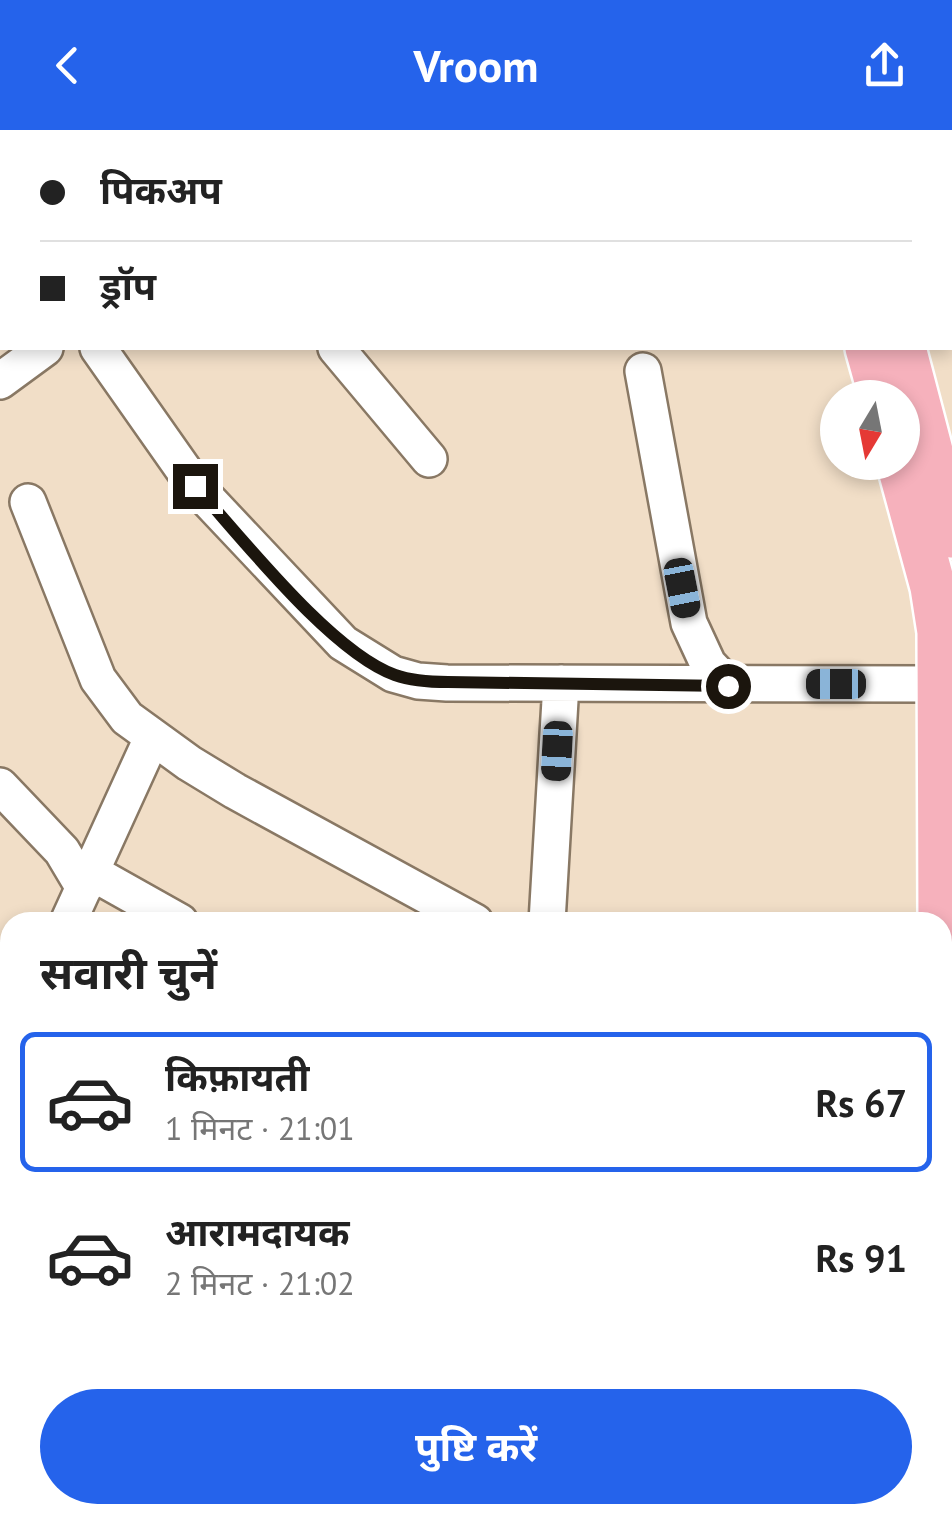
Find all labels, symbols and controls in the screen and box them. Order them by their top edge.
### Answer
text: Vroom [414,36,538,94]
icon: back [40,38,95,93]
icon: share [857,38,912,93]
text: पिकअप [100,165,222,214]
text: ड्रॉप [100,261,156,310]
north arrow [820,380,920,480]
map controls [820,380,920,480]
route end [173,464,218,509]
car [662,556,702,620]
route start [706,664,751,709]
car [806,669,866,699]
car [540,720,574,782]
text: सवारी चुनें [40,943,217,1001]
text: किफ़ायती [165,1052,309,1101]
icon: car [45,1057,135,1147]
text: Rs 67 [815,1078,907,1127]
text: 1 मिनट · 21:01 [165,1107,355,1149]
text: आरामदायक [165,1207,349,1256]
icon: car [45,1212,135,1302]
text: Rs 91 [815,1233,907,1282]
text: 2 मिनट · 21:02 [165,1262,355,1304]
button: पुष्टि करें [40,1389,912,1504]

